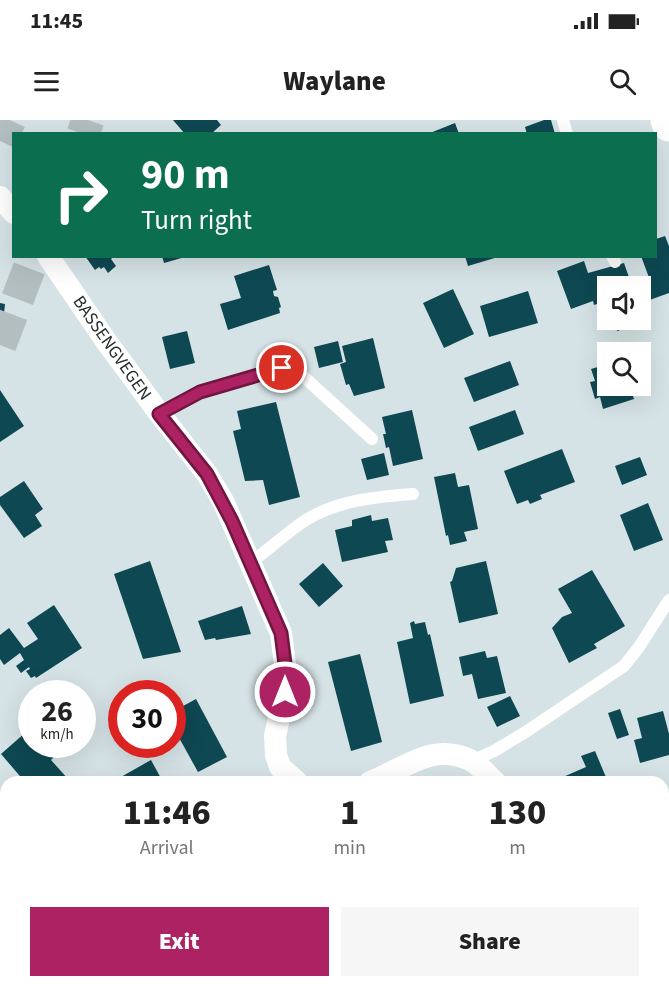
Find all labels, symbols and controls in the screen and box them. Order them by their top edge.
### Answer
text: 11:45 [30,5,83,37]
text: Waylane [283,62,386,101]
icon: menu [30,65,63,98]
icon: search [606,65,639,98]
text: 90 m [141,145,230,205]
icon: right [42,156,120,234]
text: Turn right [141,201,252,240]
map controls [597,276,651,396]
button: sound [597,276,651,330]
street label: BASSENGVEGEN [67,291,157,405]
pin [256,342,307,393]
button: search [597,342,651,396]
icon: arrive [265,351,298,384]
position arrow [253,660,317,724]
speed limit sign: 30 [108,680,186,758]
text: 26 [41,690,73,733]
text: km/h [40,724,74,745]
text: 11:46 [123,787,211,838]
text: 1 [340,787,359,838]
text: 130 [489,787,546,838]
text: Arrival [140,834,194,862]
text: min [333,834,366,862]
text: m [509,834,526,862]
button: Exit [30,907,329,976]
button: Share [341,907,639,976]

